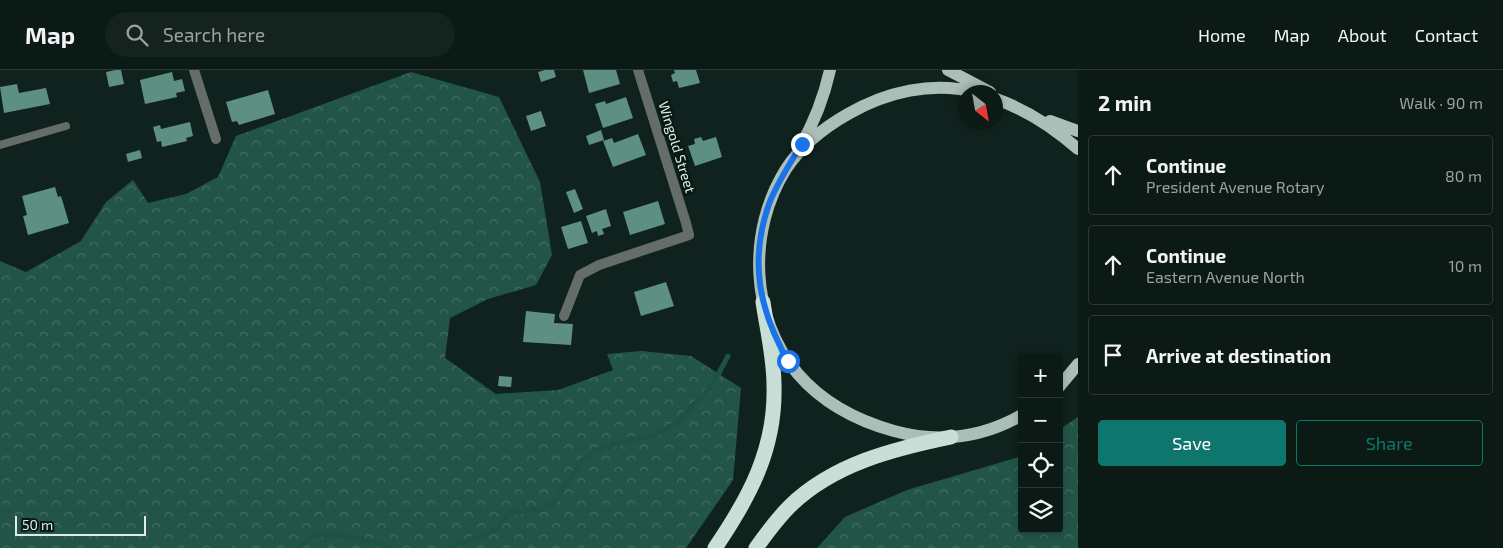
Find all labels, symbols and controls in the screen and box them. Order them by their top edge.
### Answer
search box [105,12,455,57]
text: Map [25,20,75,49]
icon: search [123,21,151,49]
text: Search here [163,23,265,46]
text: Home [1198,24,1246,46]
text: Map [1274,24,1310,46]
text: About [1338,24,1387,46]
text: Contact [1415,24,1478,46]
north arrow [958,85,1003,130]
text: 2 min [1098,90,1152,115]
text: Walk · 90 m [1399,93,1483,112]
street label: Wingold Street [655,99,699,195]
route end [791,133,814,156]
text: Continue [1146,154,1226,177]
icon: ahead [1099,161,1127,189]
text: 80 m [1445,166,1482,185]
text: President Avenue Rotary [1146,177,1325,196]
text: Continue [1146,244,1226,267]
icon: ahead [1099,251,1127,279]
text: 10 m [1448,256,1482,275]
text: Eastern Avenue North [1146,267,1305,286]
icon: arrive [1099,341,1127,369]
text: Arrive at destination [1146,344,1331,367]
route start [777,350,800,373]
map controls [1018,353,1063,533]
button: + [1018,353,1063,398]
button: − [1018,398,1063,443]
button: Save [1098,420,1286,466]
button: Share [1296,420,1483,466]
button: locate [1018,443,1063,488]
button: layers [1018,488,1063,533]
scale bar [15,513,146,536]
text: 50 m [22,516,53,533]

